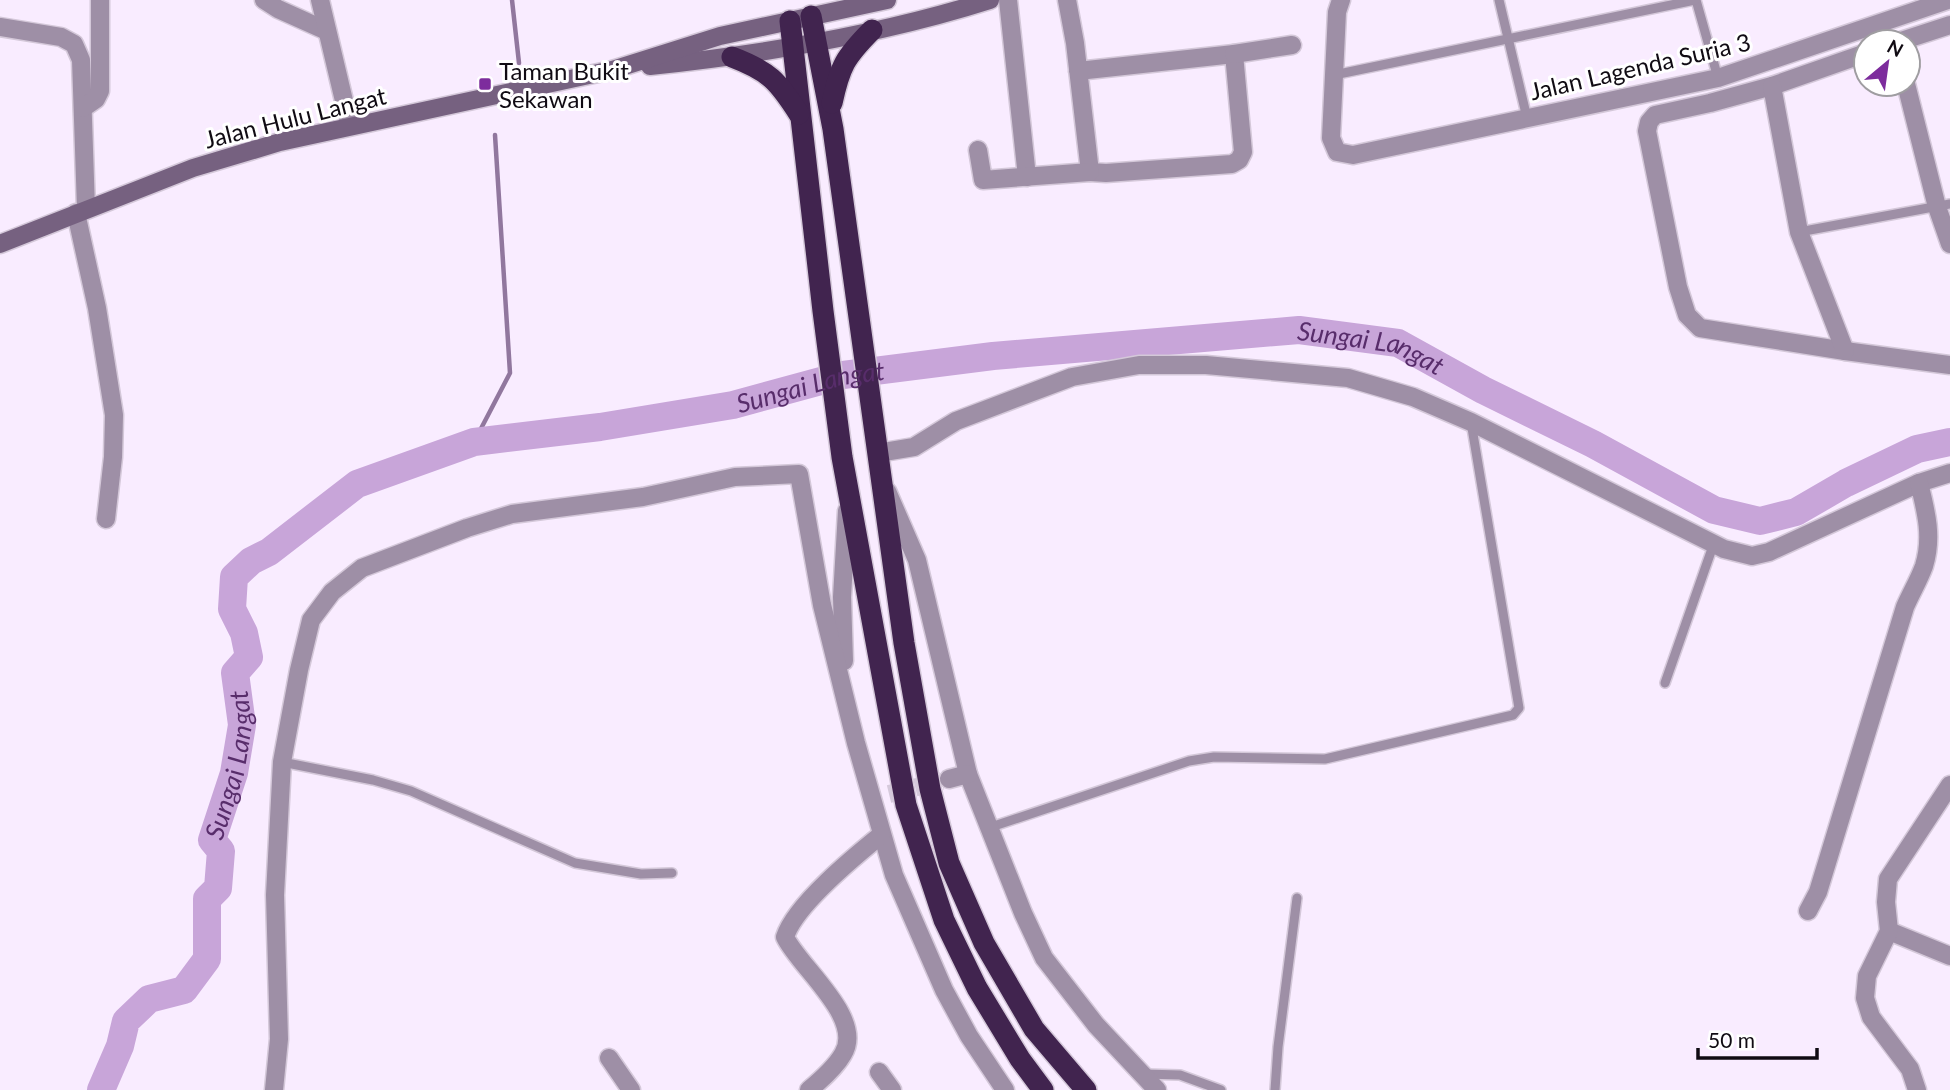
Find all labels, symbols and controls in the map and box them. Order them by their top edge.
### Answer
street label: Jalan Lagenda Suria 3 [1527,27,1753,105]
north arrow [1852,28,1922,98]
text: N [1884,34,1907,61]
place label: Taman Bukit Sekawan [499,56,629,113]
marker: Taman Bukit Sekawan [477,76,493,92]
street label: Jalan Hulu Langat [201,80,389,154]
water label: Sungai Langat [1296,314,1450,381]
water label: Sungai Langat [733,354,886,419]
water label: Sungai Langat [197,689,258,843]
scale bar [1698,1016,1817,1060]
text: 50 m [1708,1027,1755,1052]

